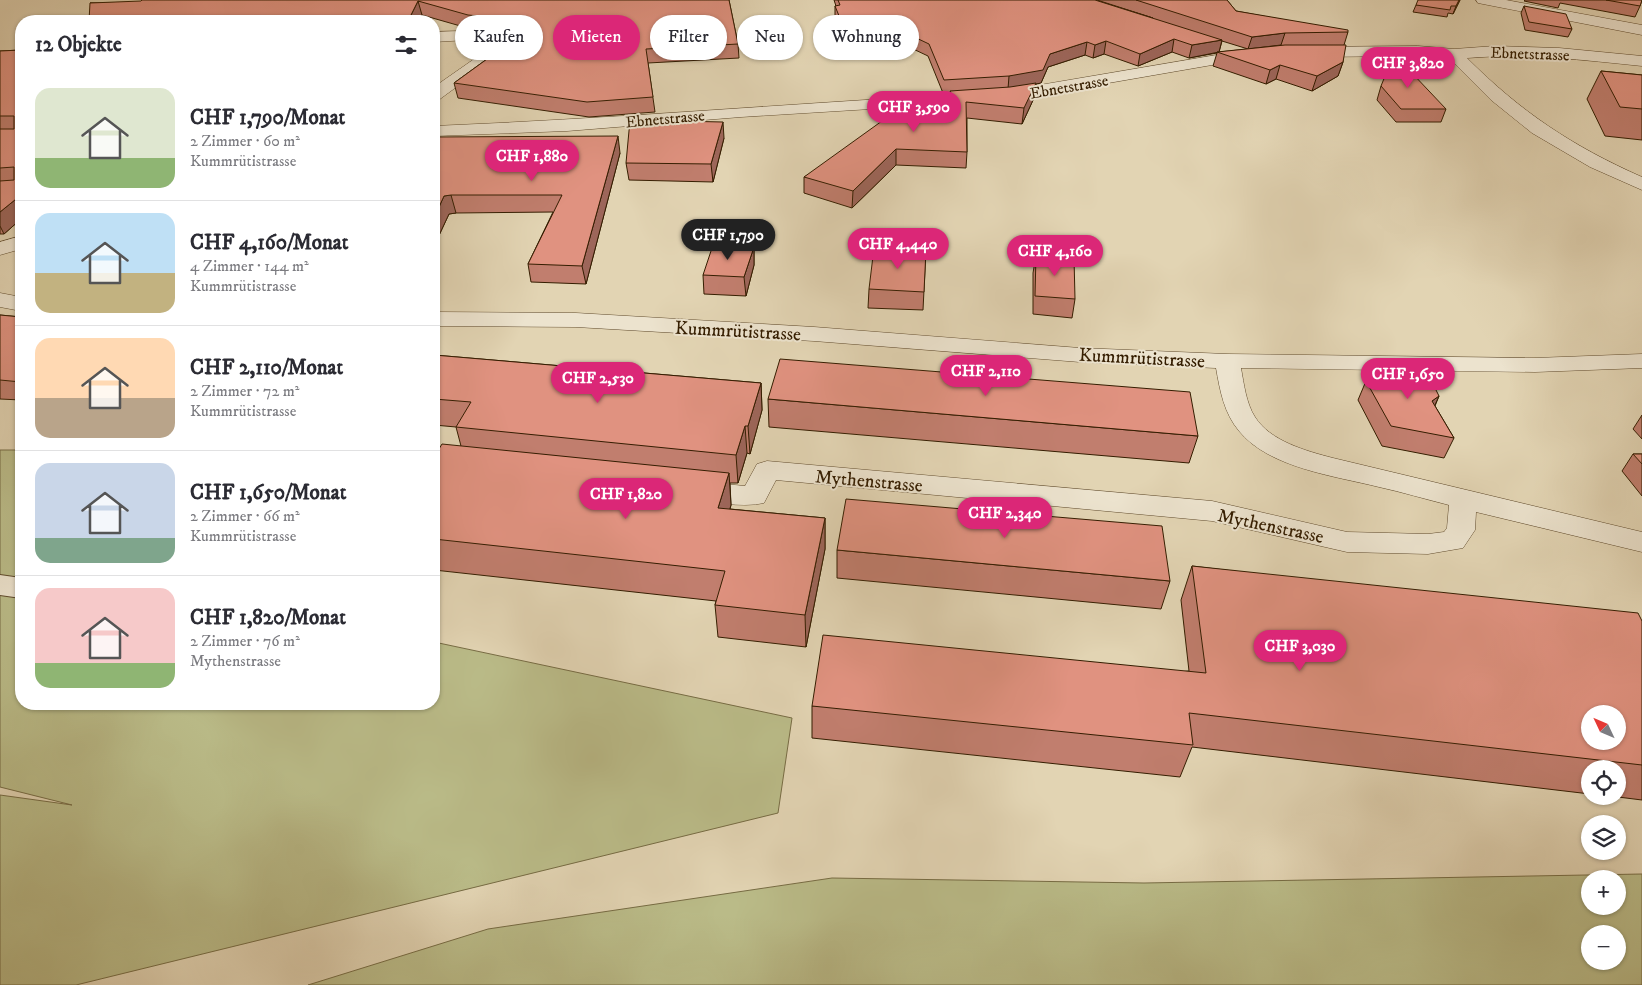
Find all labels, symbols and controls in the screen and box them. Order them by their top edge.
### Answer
chip: Kaufen [455,15,543,60]
chip: Mieten [553,15,640,60]
chip: Filter [650,15,727,60]
chip: Neu [737,15,803,60]
chip: Wohnung [813,15,919,60]
icon: filters [392,31,420,59]
text: 12 Objekte [35,32,122,58]
street label: Ebnetstrasse [1490,43,1570,65]
pin: CHF 3,820 [1351,46,1465,89]
text: CHF 3,820 [1372,53,1444,73]
street label: Ebnetstrasse [1028,70,1110,104]
pin: CHF 3,590 [857,90,971,133]
text: CHF 3,590 [878,97,950,117]
text: CHF 1,790/Monat [190,105,345,131]
street label: Ebnetstrasse [625,106,706,132]
icon: home [75,108,135,168]
text: 2 Zimmer · 60 m² [190,131,300,151]
pin: CHF 1,880 [475,140,589,182]
text: CHF 1,880 [496,146,568,166]
text: Kummrütistrasse [190,151,296,171]
pin: CHF 1,790 [671,218,785,261]
text: CHF 1,790 [692,225,764,245]
pin: CHF 4,440 [841,228,955,270]
text: CHF 4,160/Monat [190,230,349,256]
icon: home [75,233,135,293]
text: CHF 4,440 [859,234,937,254]
pin: CHF 4,160 [998,234,1112,277]
text: CHF 4,160 [1018,241,1092,261]
text: 4 Zimmer · 144 m² [190,256,309,276]
text: Kummrütistrasse [190,276,296,296]
street label: Kummrütistrasse [674,317,802,346]
street label: Kummrütistrasse [1078,344,1206,373]
pin: CHF 2,110 [929,354,1043,397]
text: CHF 2,110/Monat [190,355,343,381]
icon: home [75,358,135,418]
pin: CHF 1,650 [1351,358,1465,400]
text: CHF 2,110 [951,361,1021,381]
pin: CHF 2,530 [541,362,655,404]
text: CHF 1,650 [1372,364,1444,384]
text: CHF 2,530 [562,368,634,388]
text: 2 Zimmer · 72 m² [190,381,299,401]
text: Kummrütistrasse [190,401,296,421]
street label: Mythenstrasse [814,465,924,498]
pin: CHF 1,820 [569,478,683,520]
text: CHF 1,650/Monat [190,480,346,506]
icon: home [75,483,135,543]
text: CHF 1,820 [590,484,662,504]
pin: CHF 2,340 [948,496,1062,539]
text: CHF 2,340 [968,503,1042,523]
street label: Mythenstrasse [1216,504,1326,549]
text: 2 Zimmer · 66 m² [190,506,300,526]
text: Kummrütistrasse [190,526,296,546]
text: CHF 1,820/Monat [190,605,346,631]
icon: home [75,608,135,668]
pin: CHF 3,030 [1243,630,1357,672]
text: 2 Zimmer · 76 m² [190,631,300,651]
text: CHF 3,030 [1265,636,1335,656]
text: Mythenstrasse [190,651,281,671]
north arrow [1581,705,1626,750]
map controls [1581,705,1626,970]
button: locate [1581,760,1626,805]
button: layers [1581,815,1626,860]
button: + [1581,870,1626,915]
button: − [1581,925,1626,970]

